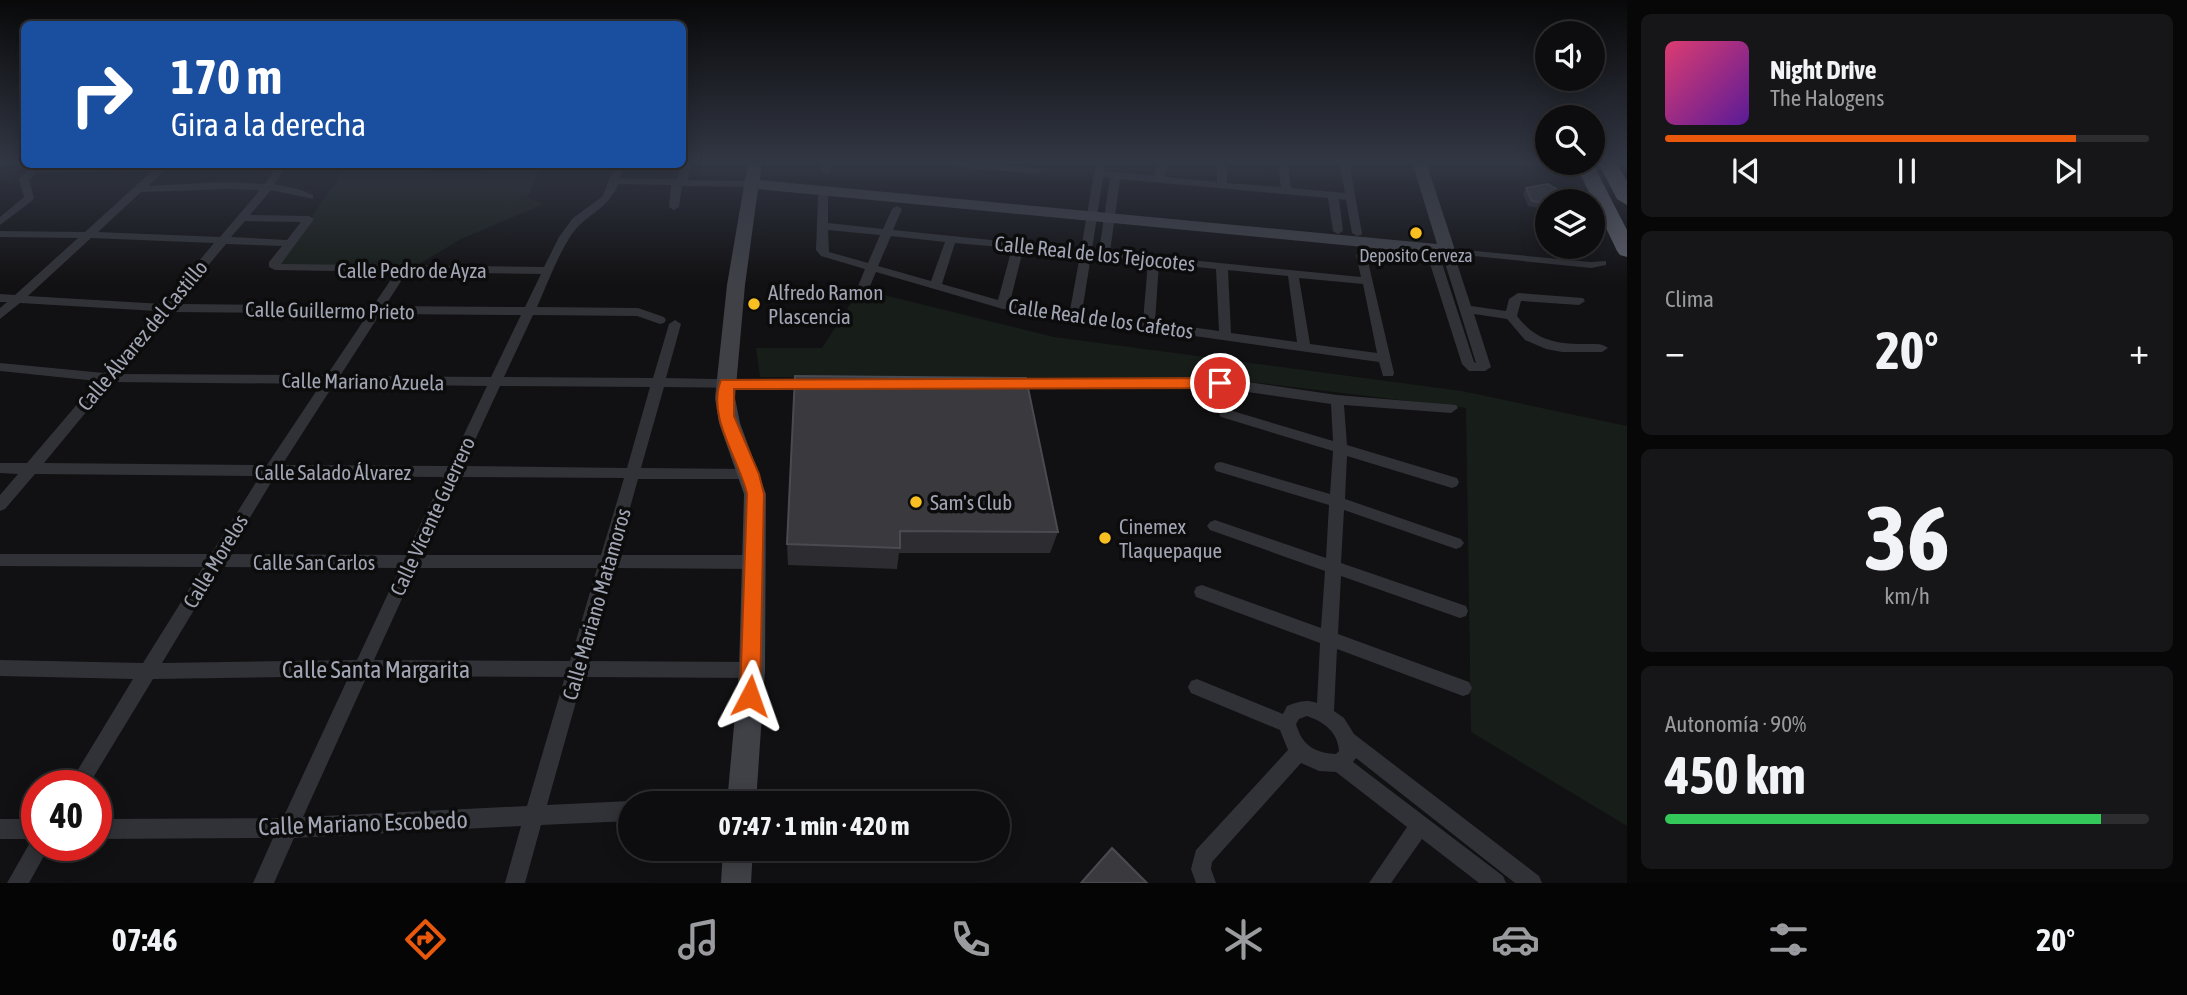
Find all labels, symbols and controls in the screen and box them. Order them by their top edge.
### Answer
map controls [1535,21,1605,259]
button: sound [1535,21,1605,91]
text: 170 m [171,48,282,104]
icon: right [56,49,147,140]
text: Night Drive [1770,55,1877,85]
text: The Halogens [1770,85,1884,111]
button: search [1535,105,1605,175]
text: Gira a la derecha [171,106,366,143]
icon: previous [1727,152,1765,190]
icon: pause [1888,152,1926,190]
icon: next [2049,152,2087,190]
button: layers [1535,189,1605,259]
marker: Deposito Cerveza [1408,225,1424,241]
street label: Calle Real de los Tejocotes [994,231,1196,275]
place label: Deposito Cerveza [1359,245,1473,266]
street label: Calle Álvarez del Castillo [72,255,212,415]
street label: Calle Pedro de Ayza [337,258,487,282]
place label: Alfredo Ramon Plascencia [768,280,883,328]
text: Clima [1665,286,1714,312]
street label: Calle Real de los Cafetos [1007,293,1195,343]
marker: Alfredo Ramon Plascencia [746,296,762,312]
street label: Calle Guillermo Prieto [245,297,415,323]
text: 20° [1875,320,1939,380]
text: − [1665,329,1685,372]
text: + [2129,329,2149,372]
pin [1190,353,1250,413]
icon: arrive [1201,364,1239,402]
street label: Calle Mariano Azuela [281,368,445,394]
street label: Calle Vicente Guerrero [385,433,479,599]
street label: Calle Salado Álvarez [255,460,412,484]
text: 36 [1864,485,1950,589]
place label: Sam's Club [930,490,1012,514]
marker: Sam's Club [908,494,924,510]
street label: Calle Mariano Matamoros [557,505,635,703]
street label: Calle Morelos [178,510,252,612]
place label: Cinemex Tlaquepaque [1119,514,1222,562]
marker: Cinemex Tlaquepaque [1097,530,1113,546]
street label: Calle San Carlos [253,550,375,574]
text: km/h [1884,583,1930,609]
street label: Calle Santa Margarita [282,656,470,683]
position arrow [713,659,787,733]
text: Autonomía · 90% [1665,711,1806,737]
text: 450 km [1665,745,1806,805]
speed limit sign: 40 [21,770,112,861]
street label: Calle Mariano Escobedo [258,806,468,840]
text: 07:47 · 1 min · 420 m [719,811,909,841]
icon: directions [401,915,450,964]
icon: music [674,915,723,964]
icon: phone [946,915,995,964]
icon: climate [1219,915,1268,964]
icon: car [1491,915,1540,964]
icon: filters [1764,915,1813,964]
text: 07:46 [112,921,178,958]
text: 20° [2036,921,2075,958]

